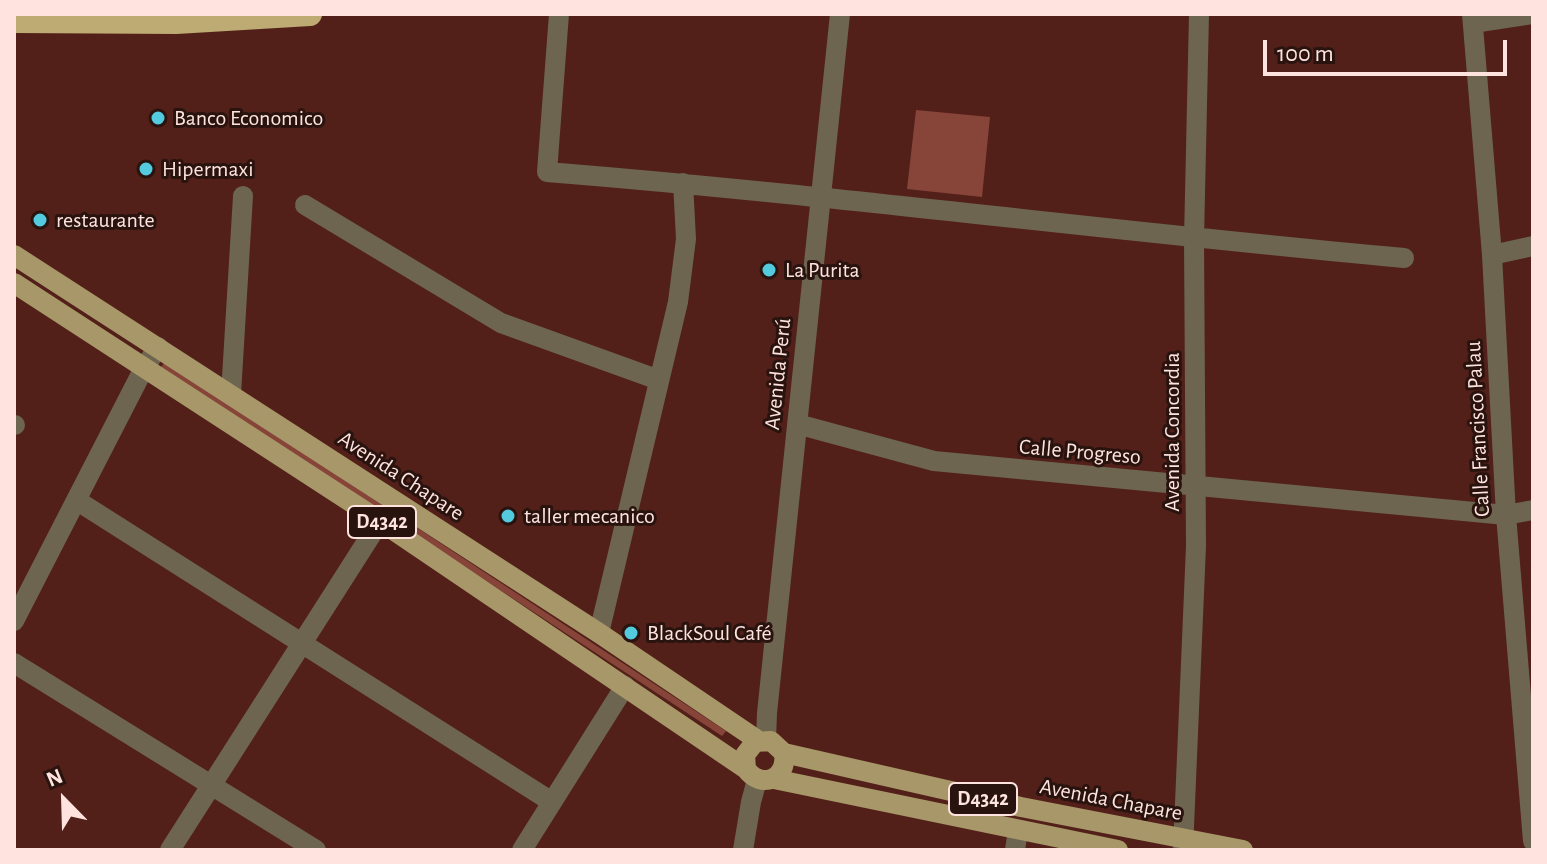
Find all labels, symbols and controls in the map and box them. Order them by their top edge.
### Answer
scale bar [1267,24,1511,74]
text: 100 m [1277,42,1334,66]
place label: Banco Economico [174,105,323,131]
marker: Banco Economico [149,109,167,127]
place label: Hipermaxi [162,156,253,182]
marker: Hipermaxi [137,160,155,178]
place label: restaurante [56,207,155,233]
marker: restaurante [31,211,49,229]
place label: La Purita [785,257,860,283]
marker: La Purita [760,261,778,279]
street label: Avenida Perú [759,317,797,431]
street label: Calle Francisco Palau [1460,341,1496,517]
street label: Avenida Concordia [1159,352,1185,512]
street label: Avenida Chapare [333,426,469,526]
street label: Calle Progreso [1018,434,1142,470]
place label: taller mecanico [524,503,655,529]
road number: D4342 [348,506,416,538]
marker: taller mecanico [499,507,517,525]
place label: BlackSoul Café [647,620,772,646]
marker: BlackSoul Café [622,624,640,642]
north arrow [24,760,104,840]
text: N [43,765,66,791]
street label: Avenida Chapare [1037,773,1185,827]
road number: D4342 [949,783,1017,815]

